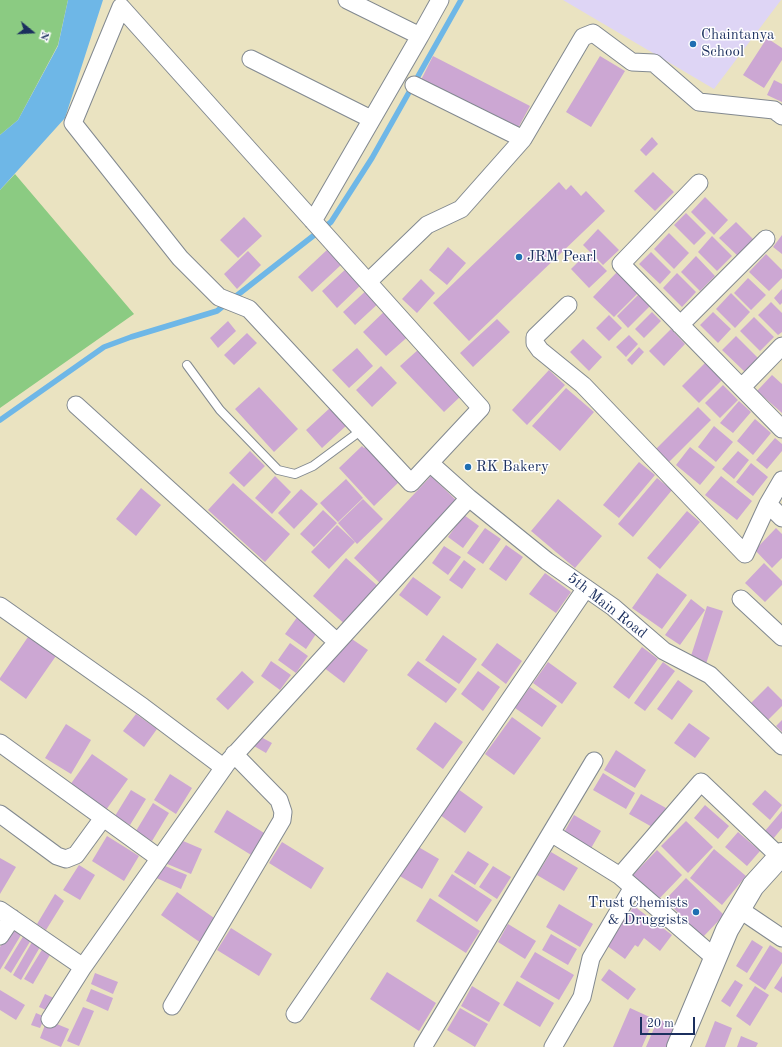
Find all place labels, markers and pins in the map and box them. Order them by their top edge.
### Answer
place label: Chaintanya School [701,26,774,61]
marker: Chaintanya School [688,39,698,49]
place label: JRM Pearl [527,248,597,266]
marker: JRM Pearl [514,252,524,262]
place label: RK Bakery [476,458,549,476]
marker: RK Bakery [463,462,473,472]
place label: Trust Chemists & Druggists [588,894,688,929]
marker: Trust Chemists & Druggists [691,907,701,917]

